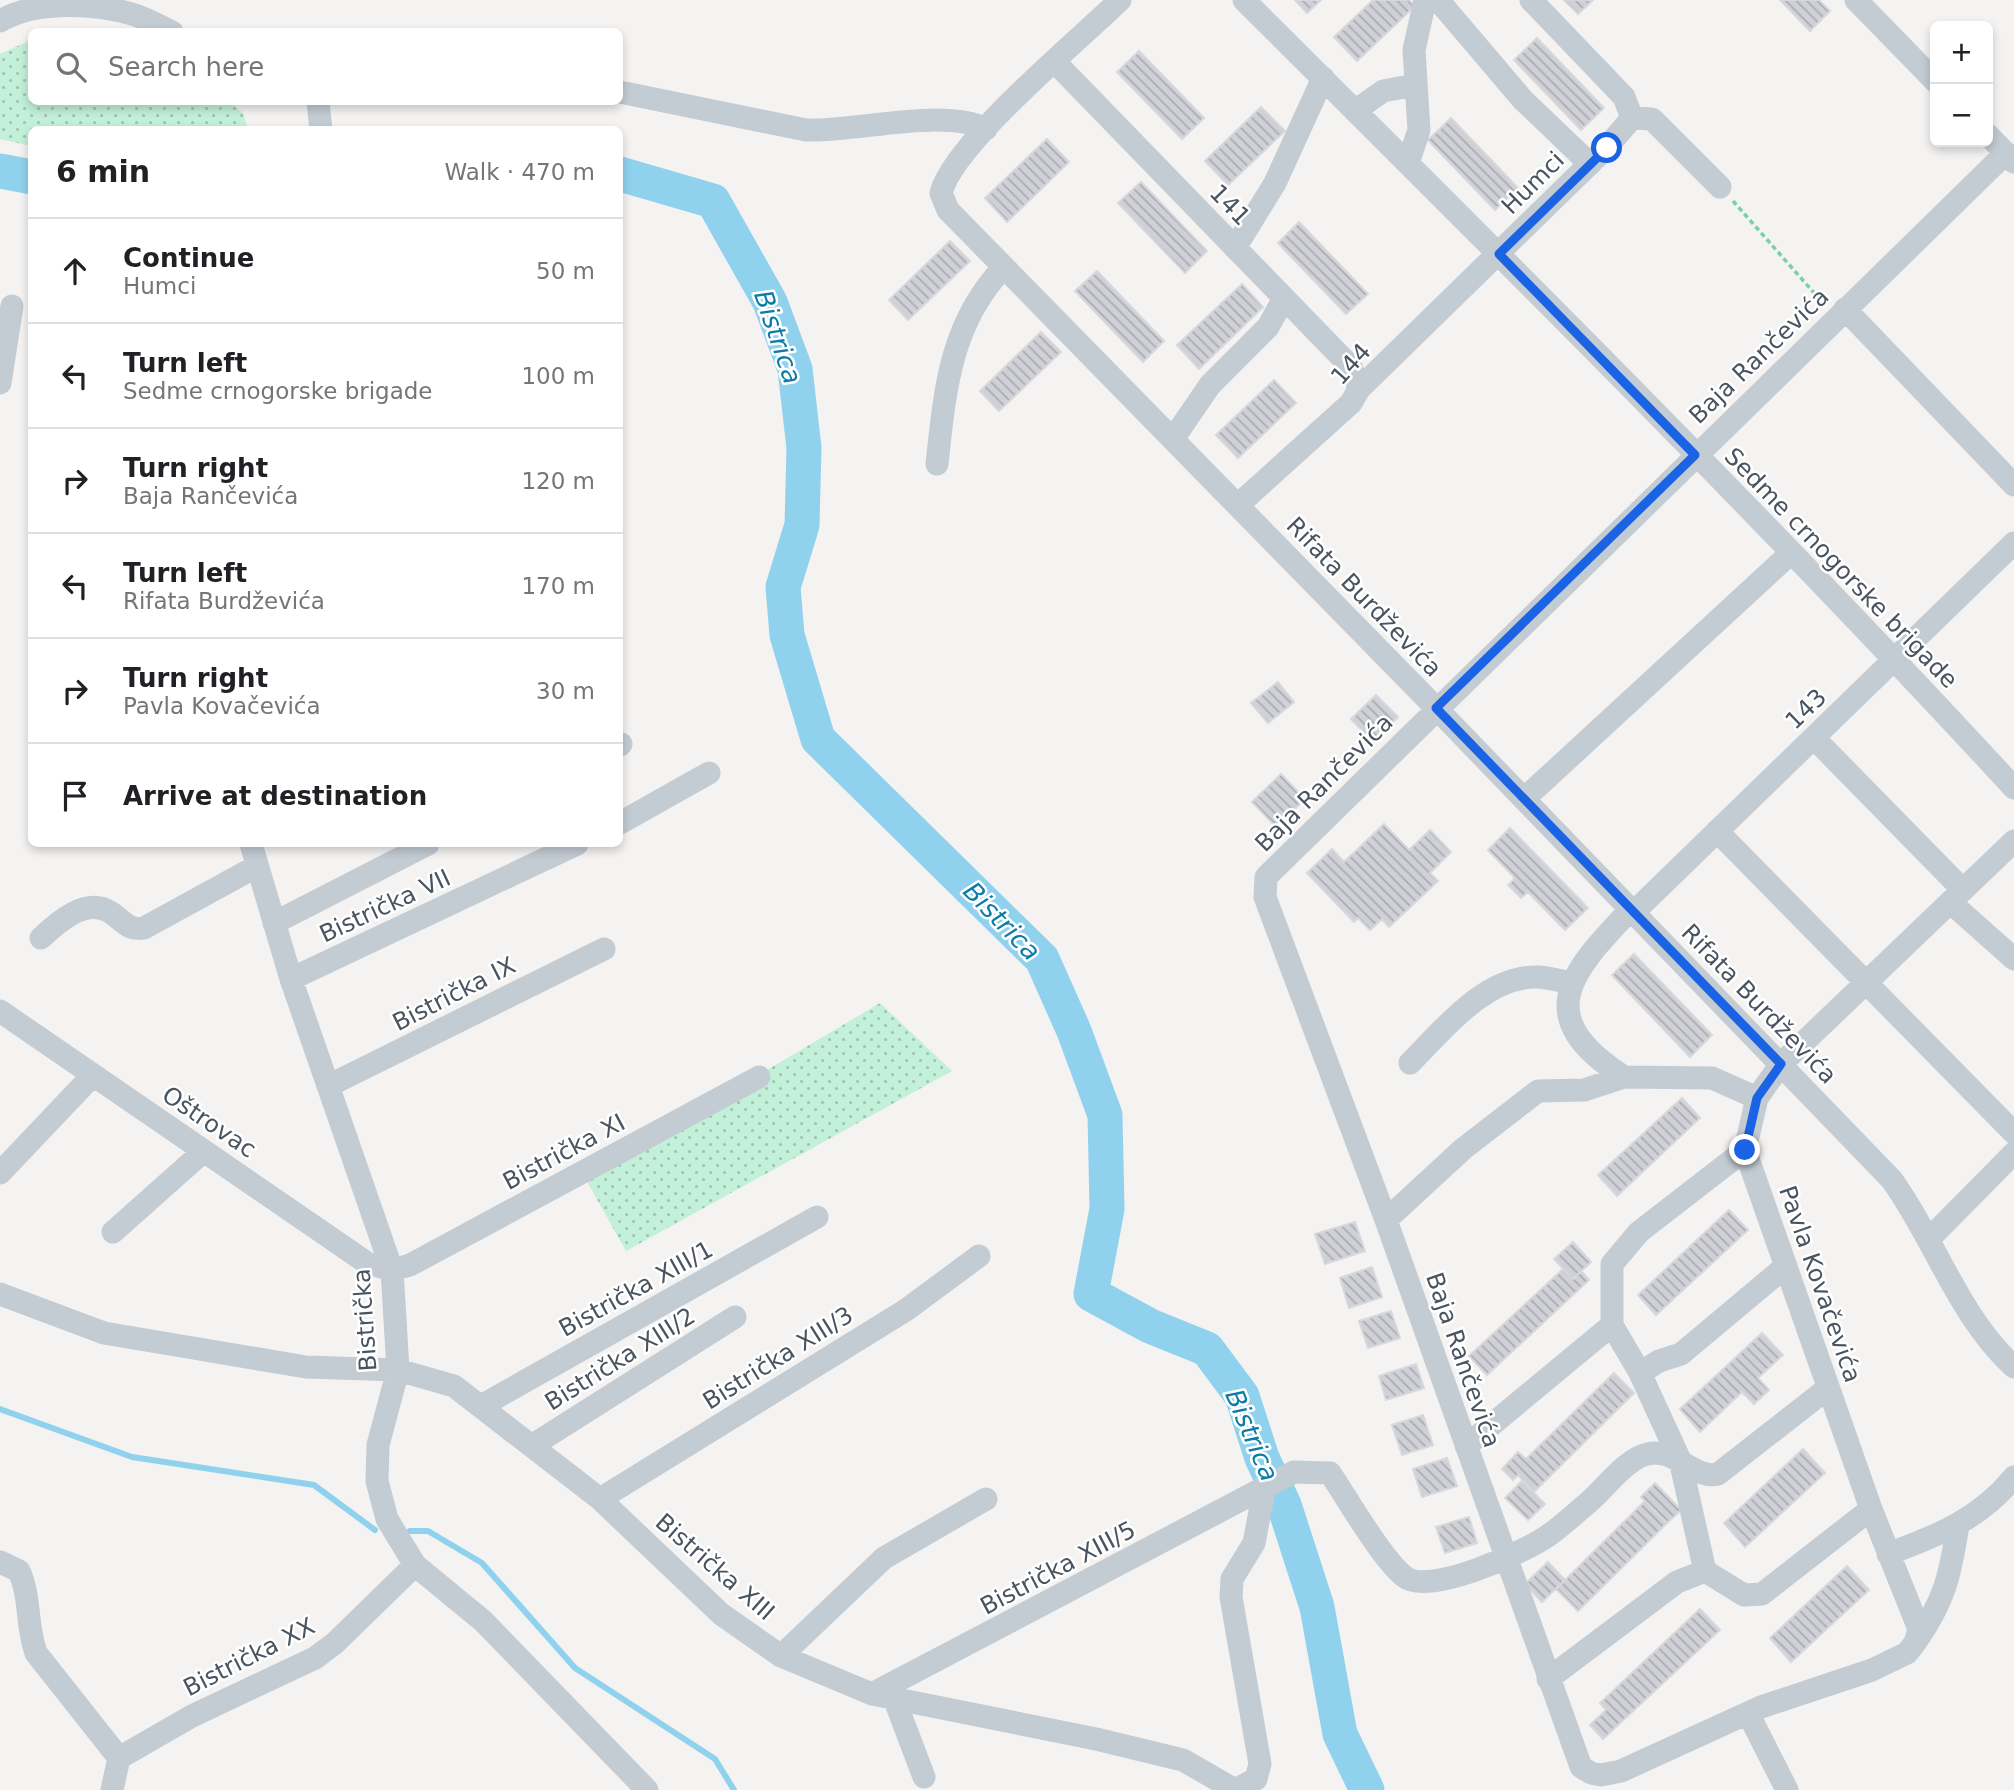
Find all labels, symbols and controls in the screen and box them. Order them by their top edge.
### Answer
map controls [1930,21,1993,147]
button: + [1930,21,1993,84]
search box [28,28,623,105]
icon: search [52,48,90,86]
text: Search here [108,52,264,82]
button: − [1930,84,1993,147]
route start [1591,132,1622,163]
street label: Humci [1496,146,1570,220]
text: 6 min [56,154,150,189]
text: Walk · 470 m [444,159,595,185]
street label: 141 [1204,179,1256,231]
text: Continue [123,243,254,273]
icon: ahead [56,252,94,290]
text: 50 m [536,258,595,284]
text: Humci [123,273,196,299]
street label: Baja Rančevića [1683,282,1835,430]
water label: Bistrica [748,286,808,388]
street label: 144 [1325,338,1377,390]
text: Turn left [123,348,247,378]
icon: left [56,357,94,395]
text: 100 m [521,363,595,389]
text: Sedme crnogorske brigade [123,378,433,404]
street label: Sedme crnogorske brigade [1719,442,1963,694]
text: Turn right [123,453,268,483]
icon: right [56,462,94,500]
text: 120 m [521,468,595,494]
text: Baja Rančevića [123,483,298,509]
street label: Rifata Burdževića [1281,511,1447,683]
text: Turn left [123,558,247,588]
icon: left [56,567,94,605]
text: 170 m [521,573,595,599]
text: Rifata Burdževića [123,588,325,614]
text: Turn right [123,663,268,693]
icon: right [56,672,94,710]
text: 30 m [536,678,595,704]
street label: 143 [1780,683,1832,735]
text: Pavla Kovačevića [123,693,321,719]
street label: Baja Rančevića [1249,708,1399,858]
icon: arrive [56,777,94,815]
text: Arrive at destination [123,781,427,811]
street label: Bistrička VII [315,863,455,949]
water label: Bistrica [958,876,1046,966]
street label: Rifata Burdževića [1676,918,1842,1090]
street label: Bistrička IX [388,951,520,1037]
street label: Oštrovac [157,1080,261,1164]
street label: Bistrička XI [498,1108,630,1196]
route end [1729,1134,1760,1165]
street label: Pavla Kovačevića [1773,1182,1867,1386]
street label: Bistrička XIII/1 [554,1235,718,1343]
street label: Bistrička [347,1268,383,1372]
street label: Baja Rančevića [1420,1269,1506,1451]
street label: Bistrička XIII/3 [698,1301,858,1415]
street label: Bistrička XIII/2 [540,1302,700,1416]
water label: Bistrica [1219,1385,1285,1485]
street label: Bistrička XIII [650,1508,780,1626]
street label: Bistrička XIII/5 [976,1515,1140,1621]
street label: Bistrička XX [179,1612,319,1702]

